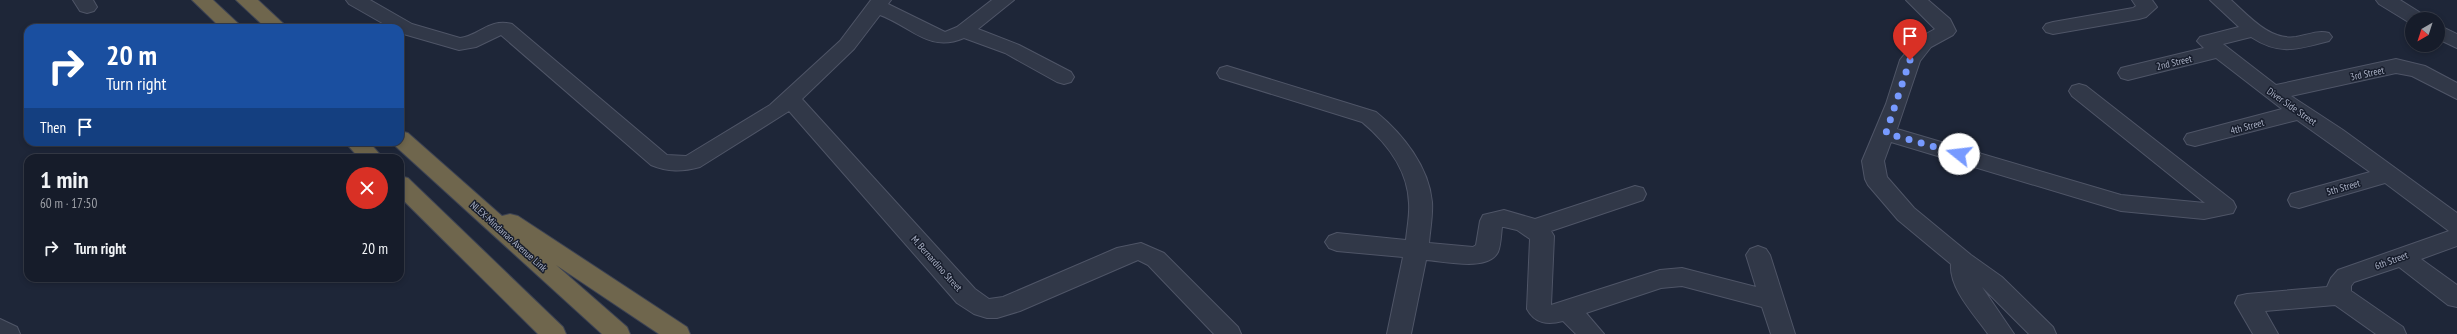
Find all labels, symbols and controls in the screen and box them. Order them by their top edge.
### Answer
north arrow [2405,12,2445,52]
map controls [2405,12,2445,52]
pin [1893,19,1927,60]
icon: arrive [1899,25,1921,47]
text: 20 m [106,36,157,73]
icon: right [40,40,92,92]
street label: 2nd Street [2155,52,2193,73]
street label: 3rd Street [2349,64,2386,83]
text: Turn right [106,72,166,95]
street label: Diver Side Street [2264,84,2319,129]
icon: arrive [74,116,96,138]
street label: 4th Street [2229,116,2266,137]
text: Then [40,118,66,137]
position arrow [1938,133,1980,175]
text: 1 min [40,164,88,195]
button: close [346,167,388,209]
street label: 5th Street [2325,176,2362,198]
text: 60 m · 17:50 [40,195,97,212]
street label: NLEX-Mindanao Avenue Link [468,198,550,274]
street label: M. Bernardino Street [908,233,965,294]
icon: right [40,237,62,259]
text: Turn right [74,239,126,258]
text: 20 m [362,239,388,258]
street label: 6th Street [2373,248,2410,272]

